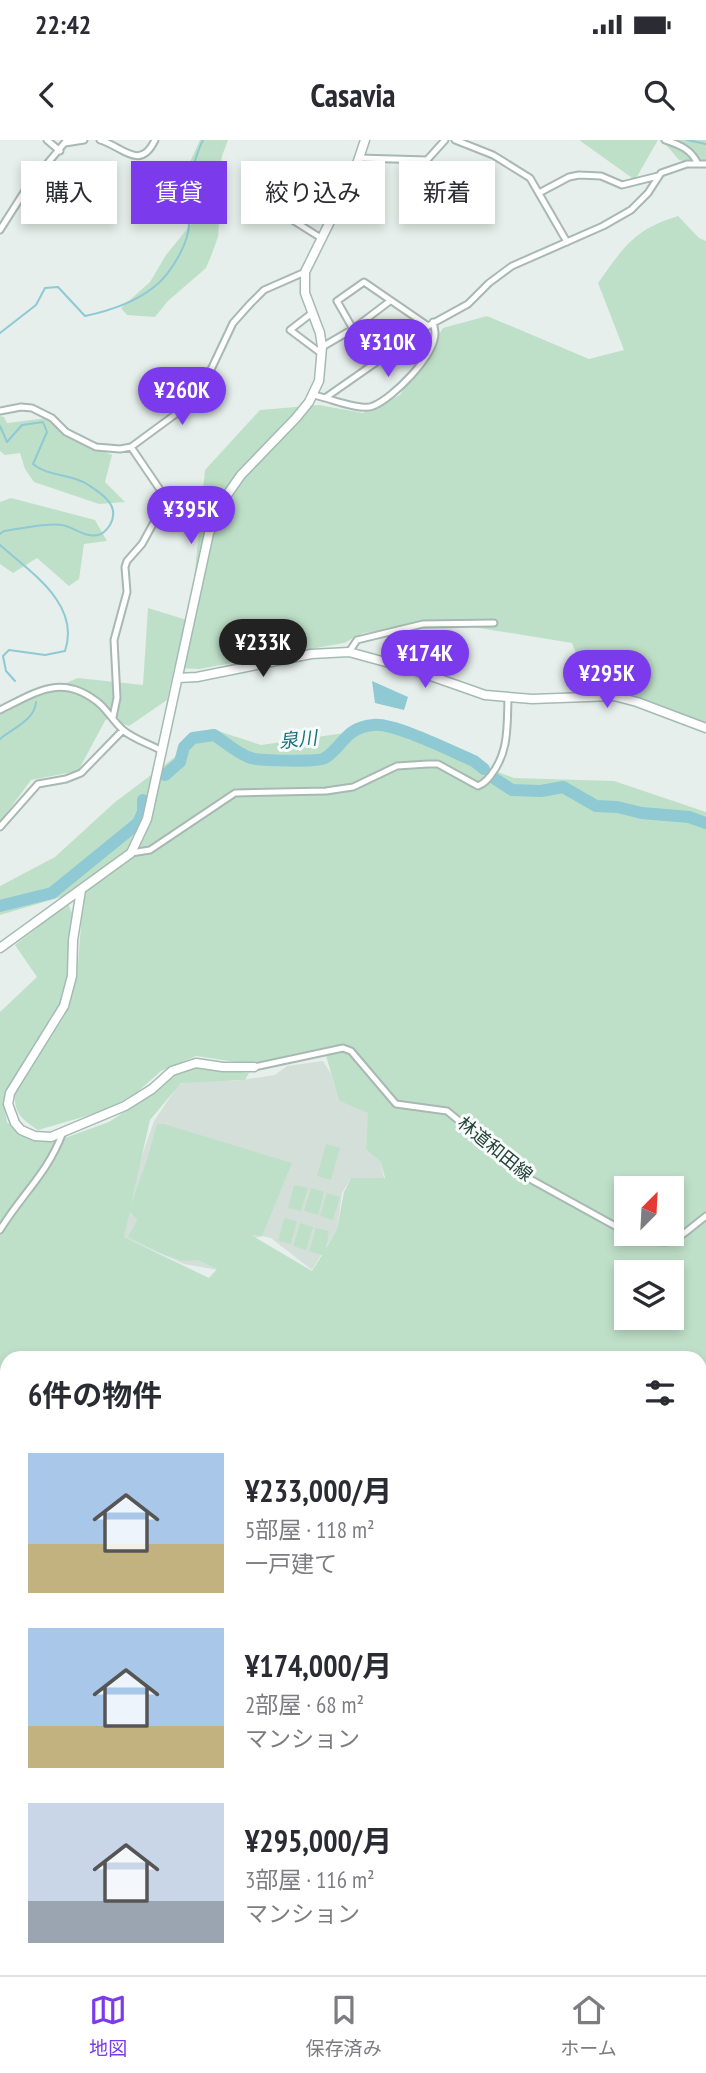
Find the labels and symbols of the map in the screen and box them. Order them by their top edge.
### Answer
pin: ¥310K [339,320,437,379]
pin: ¥260K [133,368,231,427]
pin: ¥395K [142,486,240,546]
pin: ¥233K [214,620,312,679]
pin: ¥174K [376,630,474,690]
pin: ¥295K [558,650,656,710]
water label: 泉川 [278,725,320,753]
street label: 林道和田線 [453,1111,538,1186]
north arrow [614,1176,684,1246]

